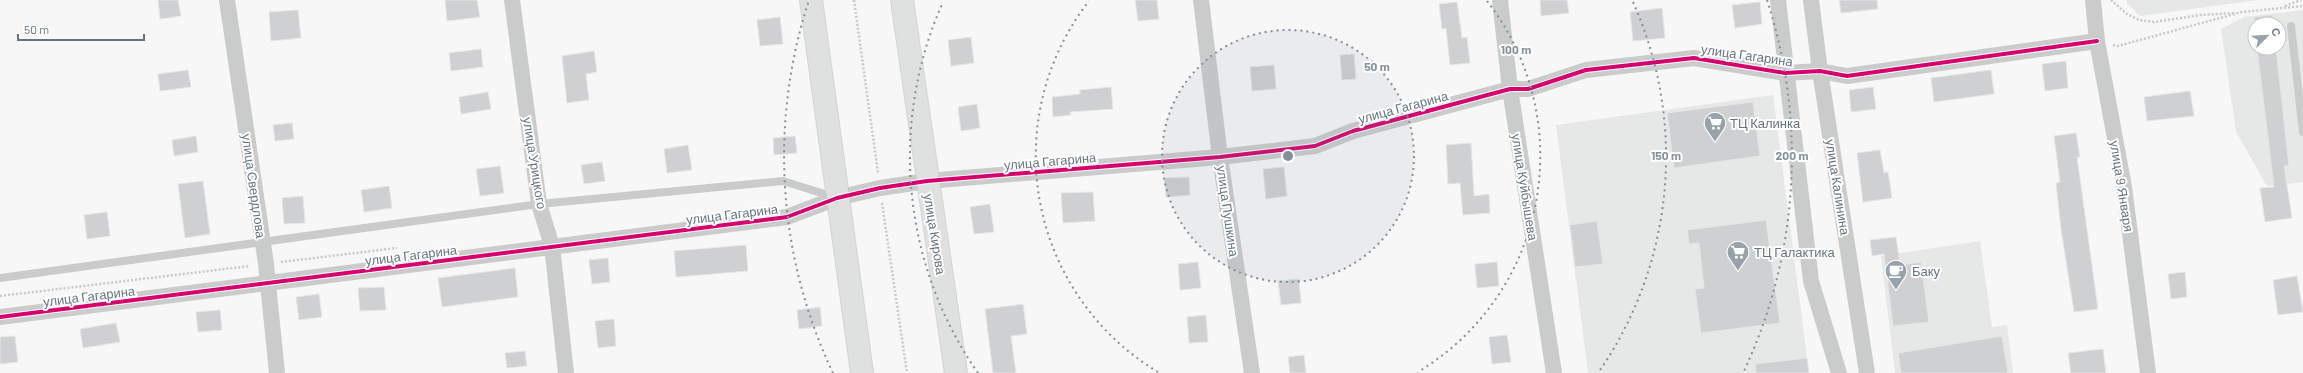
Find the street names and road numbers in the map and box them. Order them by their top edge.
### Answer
street label: улица Гагарина [1700,41,1795,69]
street label: улица Гагарина [1356,87,1450,127]
street label: улица Урицкого [520,116,550,210]
street label: улица Куйбышева [1509,132,1541,242]
street label: улица Свердлова [239,133,269,240]
street label: улица Калинина [1823,138,1854,237]
street label: улица 9 Января [2107,139,2137,233]
street label: улица Гагарина [1003,149,1098,173]
street label: улица Пушкина [1214,164,1242,258]
street label: улица Кирова [921,192,949,276]
street label: улица Гагарина [685,200,780,228]
street label: улица Гагарина [364,241,459,269]
street label: улица Гагарина [42,282,137,310]

